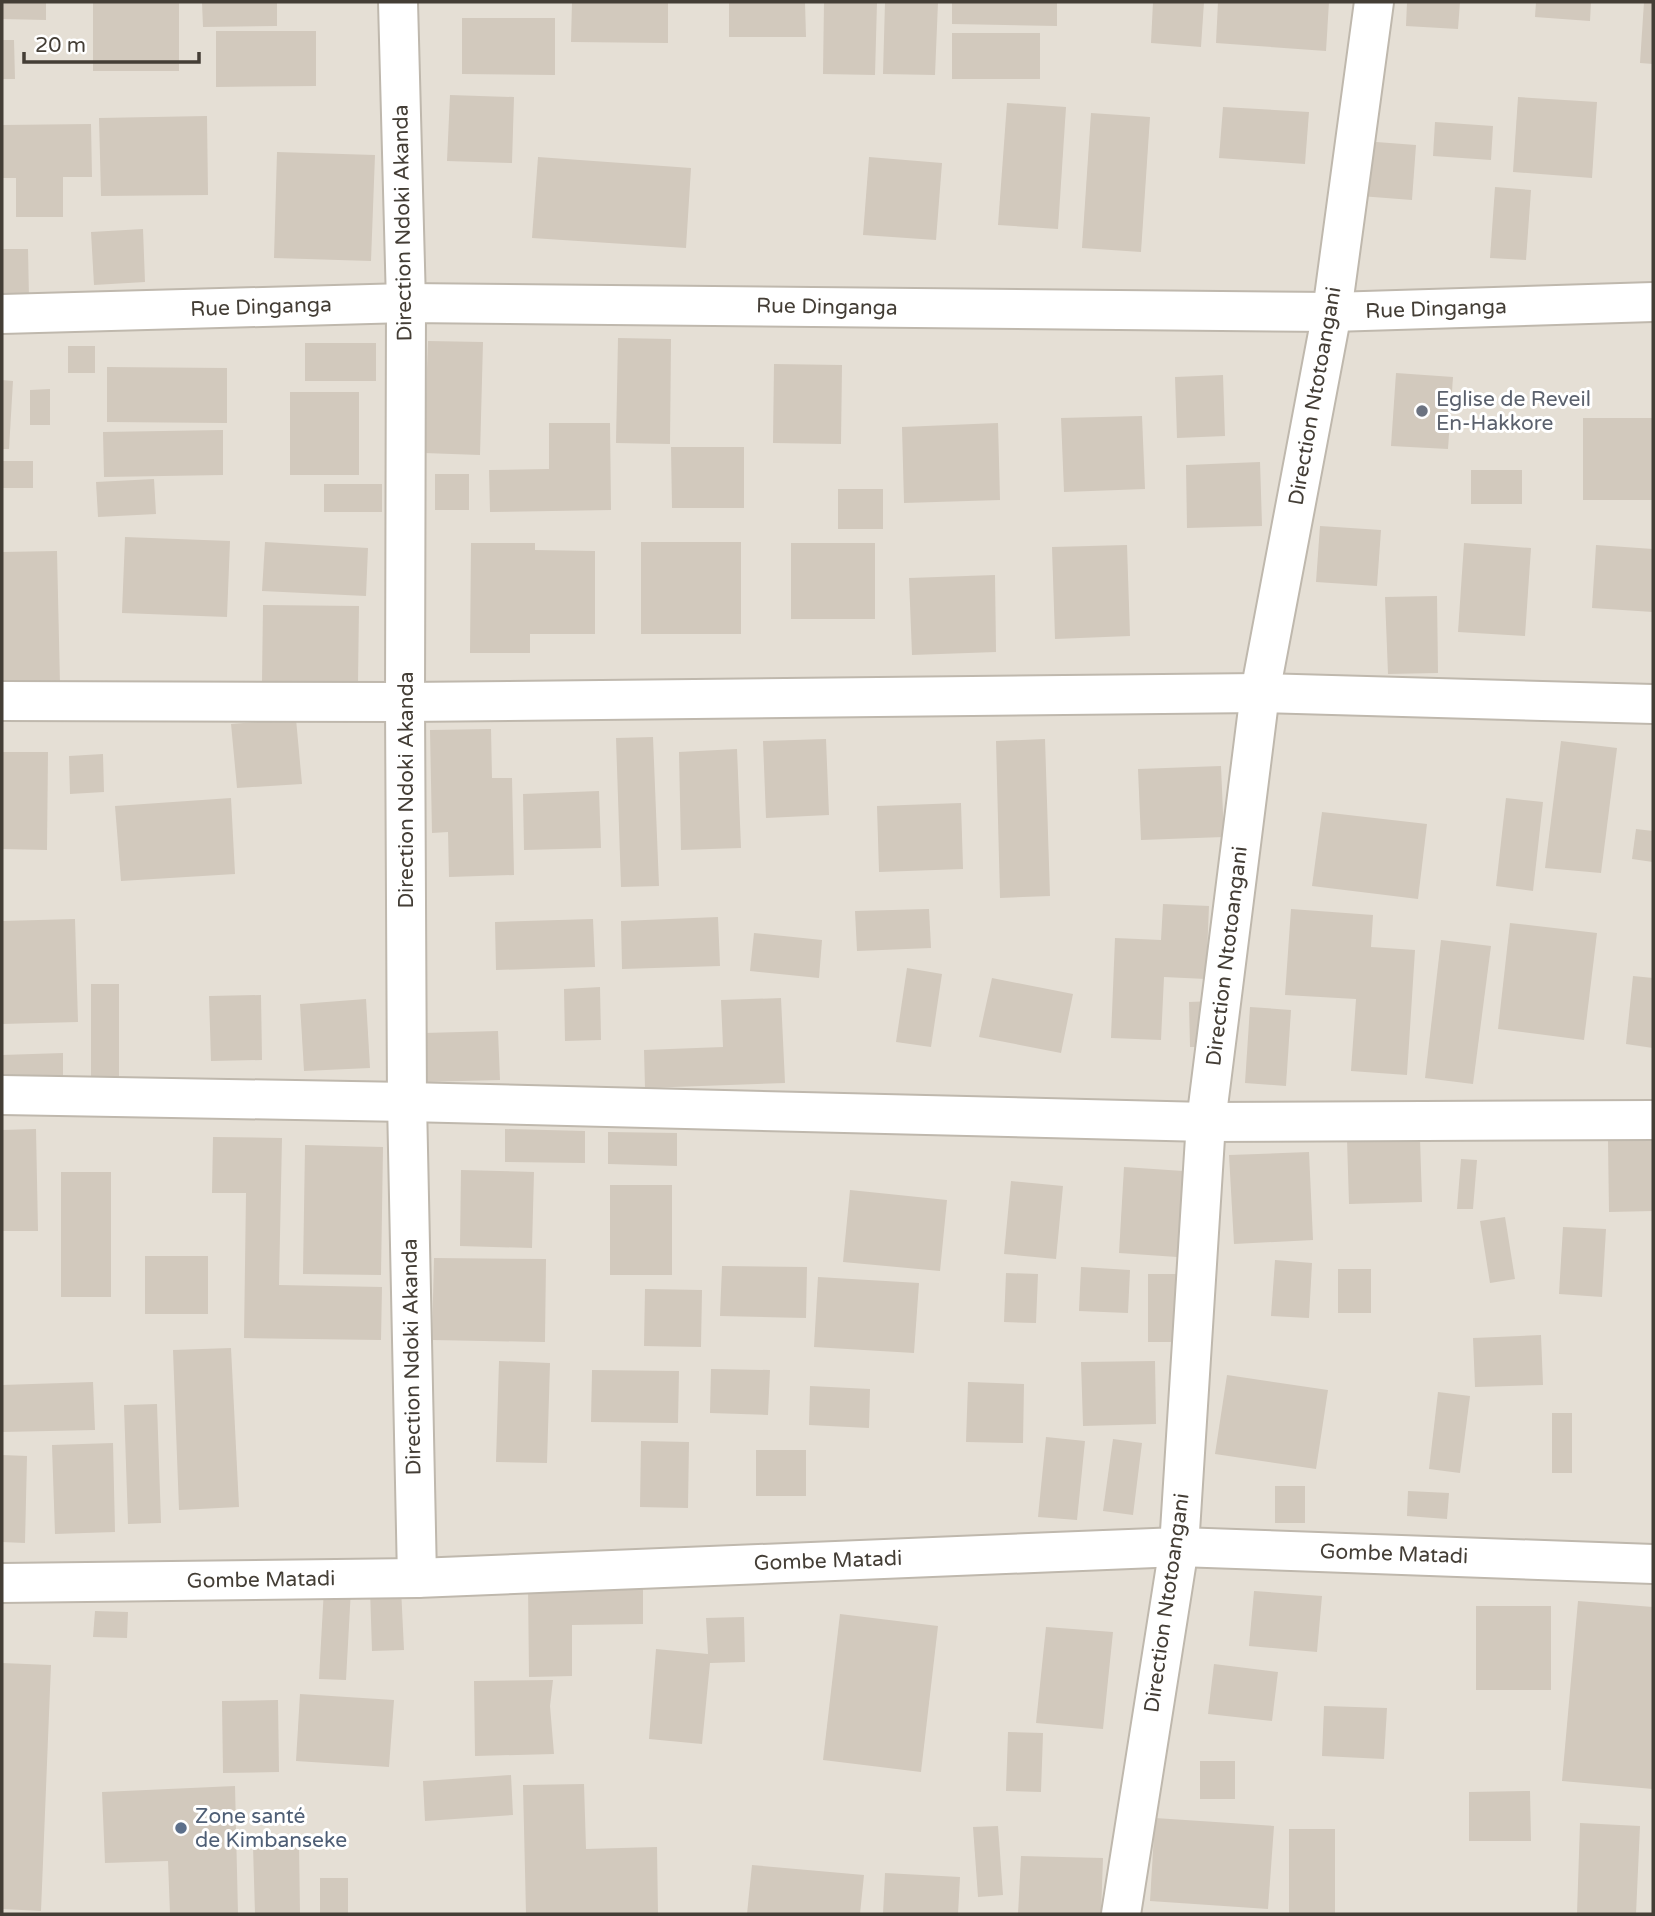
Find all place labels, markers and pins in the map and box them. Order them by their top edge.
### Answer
place label: Eglise de Reveil En-Hakkore [1436,387,1591,436]
marker: Eglise de Reveil En-Hakkore [1414,403,1430,419]
place label: Zone santé de Kimbanseke [195,1804,347,1853]
marker: Zone santé de Kimbanseke [173,1820,189,1836]

